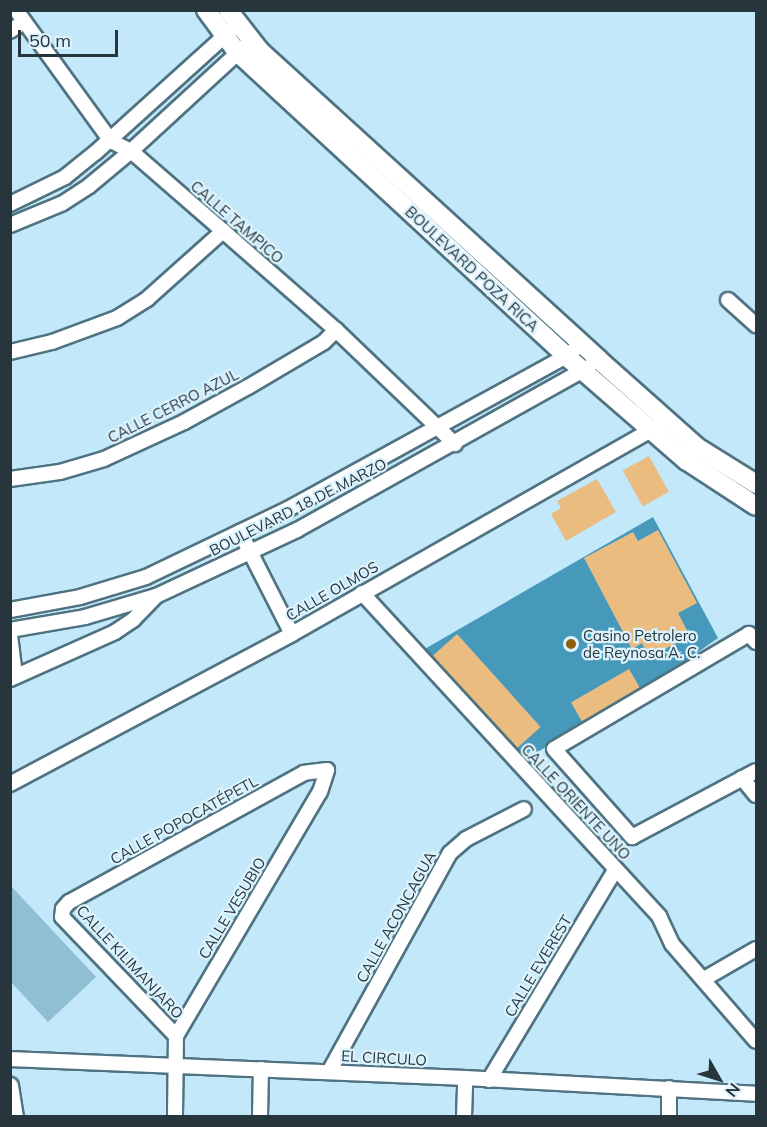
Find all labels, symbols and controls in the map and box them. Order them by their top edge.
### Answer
scale bar [21,18,122,56]
text: 50 m [29,29,71,52]
street label: CALLE TAMPICO [187,177,287,267]
street label: BOULEVARD POZA RICA [402,202,542,336]
street label: CALLE CERRO AZUL [105,365,241,447]
street label: BOULEVARD 18 DE MARZO [206,454,390,560]
street label: CALLE OLMOS [283,557,381,625]
place label: Casino Petrolero de Reynosa A. C. [583,626,701,661]
marker: Casino Petrolero de Reynosa A. C. [564,637,578,651]
street label: CALLE ORIENTE UNO [518,740,634,864]
street label: CALLE POPOCATÉPETL [107,772,261,868]
street label: CALLE ACONCAGUA [352,848,440,986]
street label: CALLE VESUBIO [195,854,269,962]
street label: CALLE KILIMANJARO [73,902,187,1022]
street label: CALLE EVEREST [501,912,575,1020]
street label: EL CIRCULO [341,1047,427,1069]
north arrow [689,1049,749,1109]
text: N [721,1079,745,1101]

